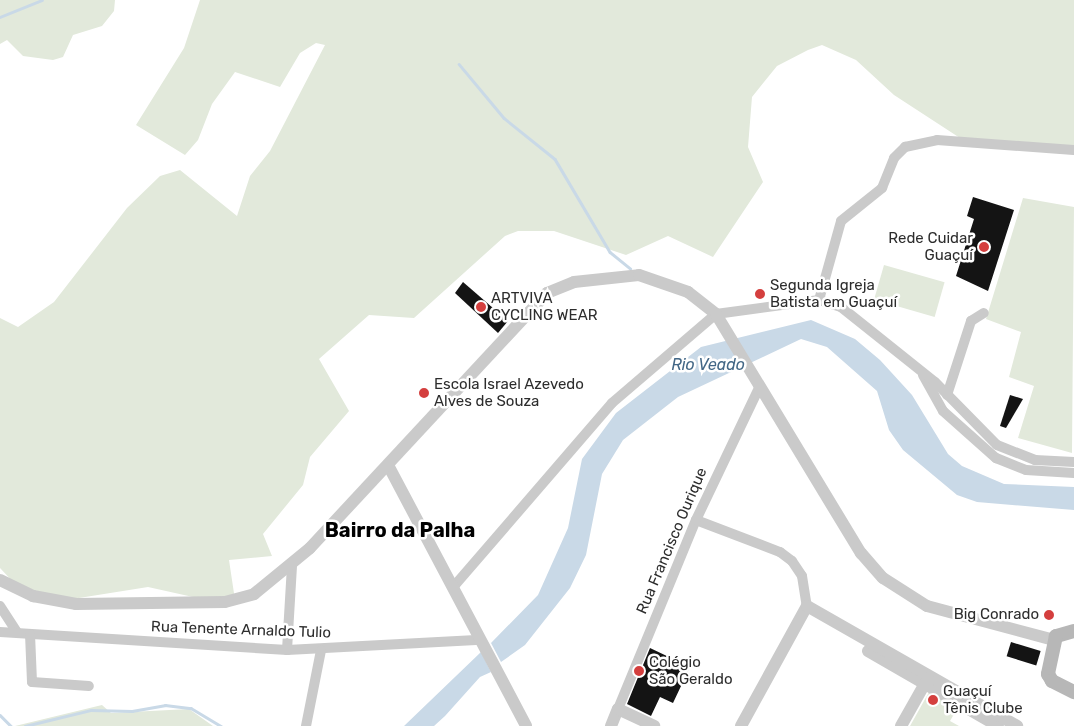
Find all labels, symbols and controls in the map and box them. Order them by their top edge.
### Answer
place label: Rede Cuidar Guaçuí [888,229,973,264]
marker: Rede Cuidar Guaçuí [977,240,991,254]
place label: Segunda Igreja Batista em Guaçuí [770,276,897,311]
marker: Segunda Igreja Batista em Guaçuí [754,288,766,300]
place label: ARTVIVA CYCLING WEAR [491,289,598,324]
marker: ARTVIVA CYCLING WEAR [475,301,487,313]
water label: Rio Veado [671,355,745,375]
place label: Escola Israel Azevedo Alves de Souza [434,375,584,410]
marker: Escola Israel Azevedo Alves de Souza [418,387,430,399]
street label: Rua Francisco Ourique [633,465,711,617]
district label: Bairro da Palha [325,518,475,542]
place label: Big Conrado [954,606,1039,624]
marker: Big Conrado [1043,609,1055,621]
street label: Rua Tenente Arnaldo Tulio [150,618,332,642]
place label: Colégio São Geraldo [649,653,733,688]
marker: Colégio São Geraldo [633,665,645,677]
place label: Guaçuí Tênis Clube [943,682,1023,717]
marker: Guaçuí Tênis Clube [927,694,939,706]

